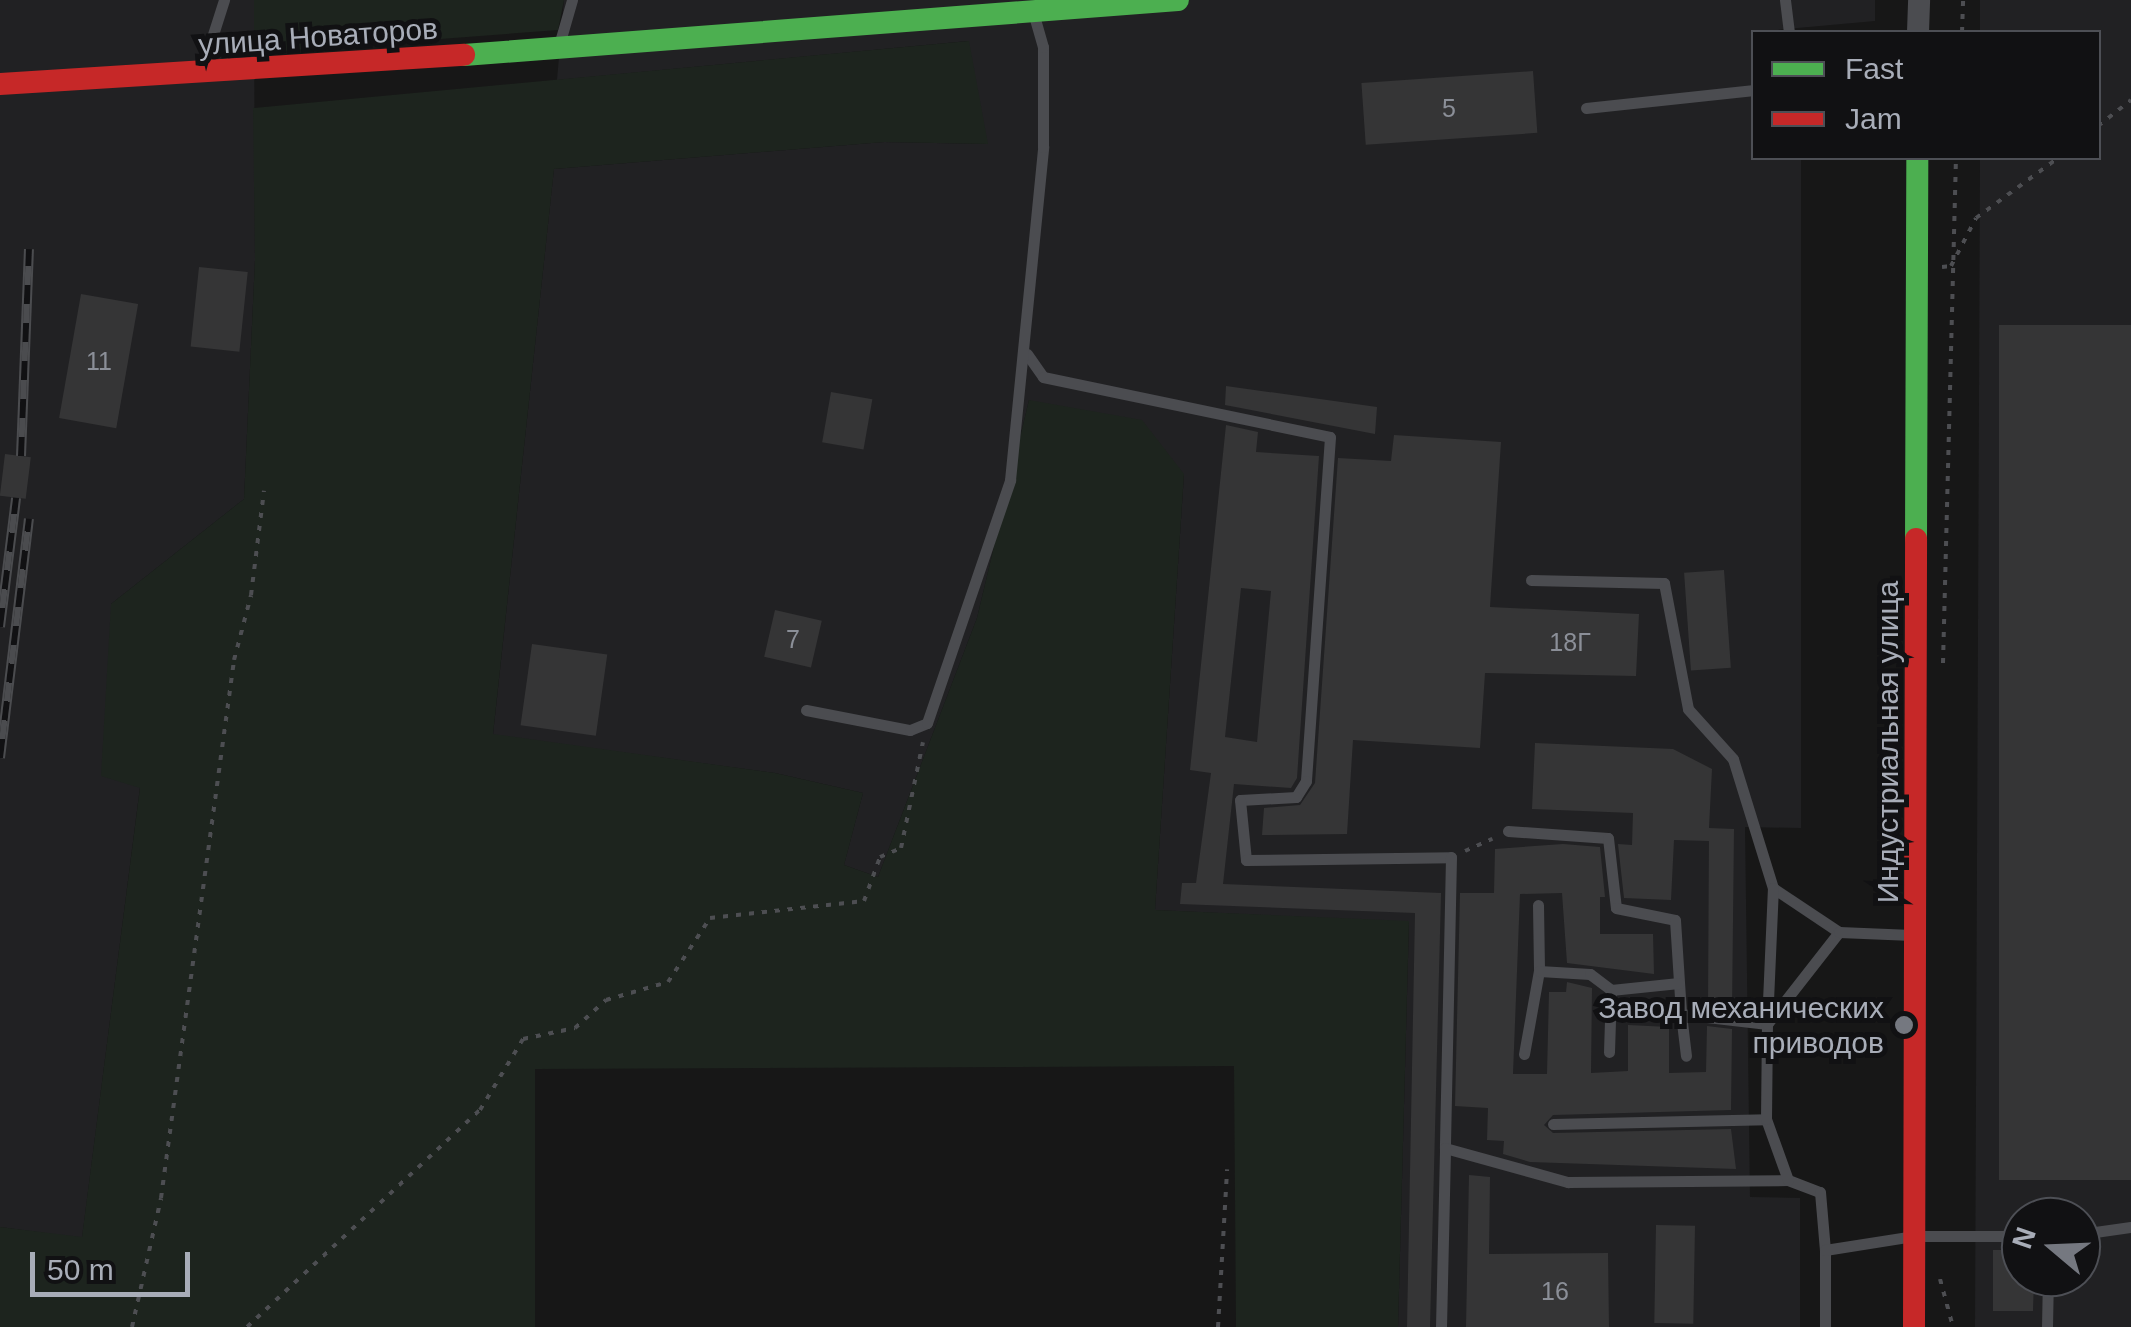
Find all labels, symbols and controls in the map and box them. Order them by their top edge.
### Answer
street label: улица Новаторов [197,11,439,63]
legend [1751,30,2101,160]
text: Fast [1845,52,1903,85]
house number: 5 [1442,93,1456,123]
text: Jam [1845,102,1902,135]
house number: 11 [86,346,112,376]
street label: Индустриальная улица [1870,581,1906,903]
house number: 7 [786,624,800,654]
house number: 18Г [1549,627,1591,657]
place label: Завод механических приводов [1598,990,1884,1060]
marker: Завод механических приводов [1893,1014,1915,1036]
north arrow [2001,1197,2101,1297]
text: N [2006,1223,2042,1252]
scale bar [35,1232,195,1294]
text: 50 m [47,1253,114,1286]
house number: 16 [1541,1276,1569,1306]

